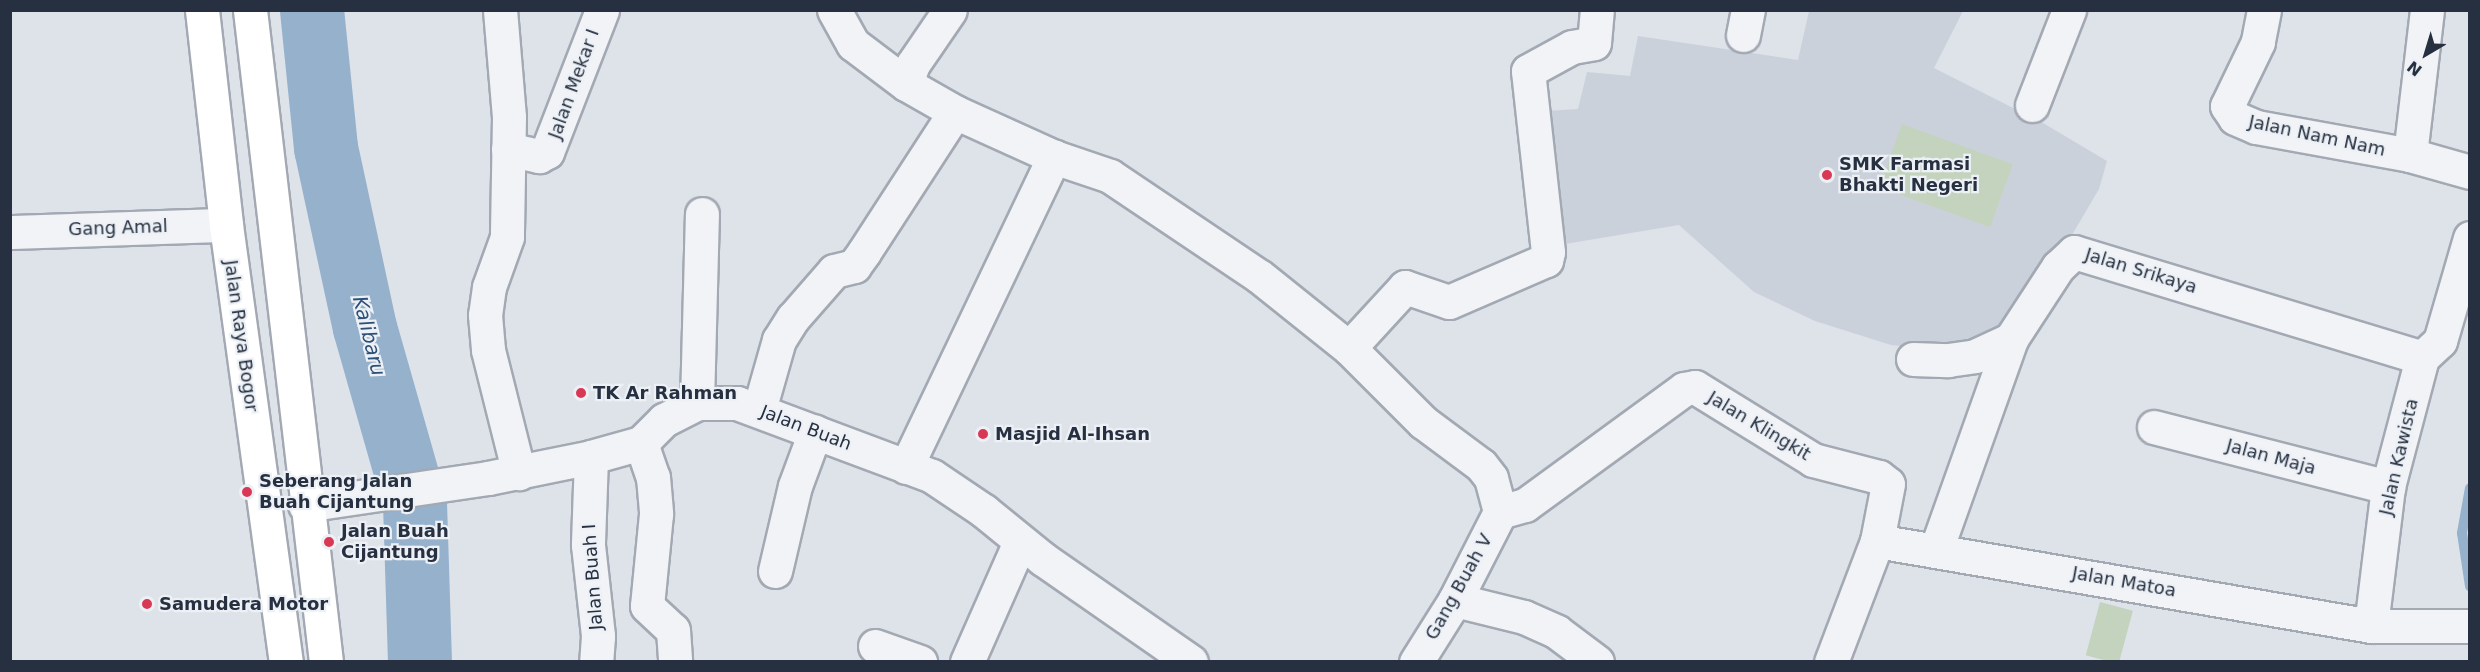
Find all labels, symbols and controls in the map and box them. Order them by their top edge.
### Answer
north arrow [2396,24,2456,84]
street label: Jalan Mekar I [544,26,604,142]
text: N [2403,57,2426,80]
street label: Jalan Nam Nam [2247,111,2387,161]
place label: SMK Farmasi Bhakti Negeri [1839,154,1978,196]
marker: SMK Farmasi Bhakti Negeri [1820,168,1834,182]
street label: Gang Amal [68,215,168,241]
street label: Jalan Srikaya [2082,244,2200,298]
street label: Jalan Raya Bogor [220,259,262,413]
water label: Kalibaru [347,293,391,379]
place label: TK Ar Rahman [593,382,737,404]
marker: TK Ar Rahman [574,386,588,400]
street label: Jalan Klingkit [1703,387,1815,465]
street label: Jalan Kawista [2375,396,2423,518]
street label: Jalan Buah [757,401,855,455]
place label: Masjid Al-Ihsan [995,423,1150,445]
marker: Masjid Al-Ihsan [976,427,990,441]
street label: Jalan Maja [2224,435,2318,479]
place label: Seberang Jalan Buah Cijantung [259,471,414,514]
marker: Seberang Jalan Buah Cijantung [240,485,254,499]
place label: Jalan Buah Cijantung [341,521,449,564]
street label: Jalan Buah I [579,523,607,631]
street label: Gang Buah V [1421,530,1497,644]
marker: Jalan Buah Cijantung [322,535,336,549]
street label: Jalan Matoa [2070,562,2178,602]
place label: Samudera Motor [159,593,328,615]
marker: Samudera Motor [140,597,154,611]

